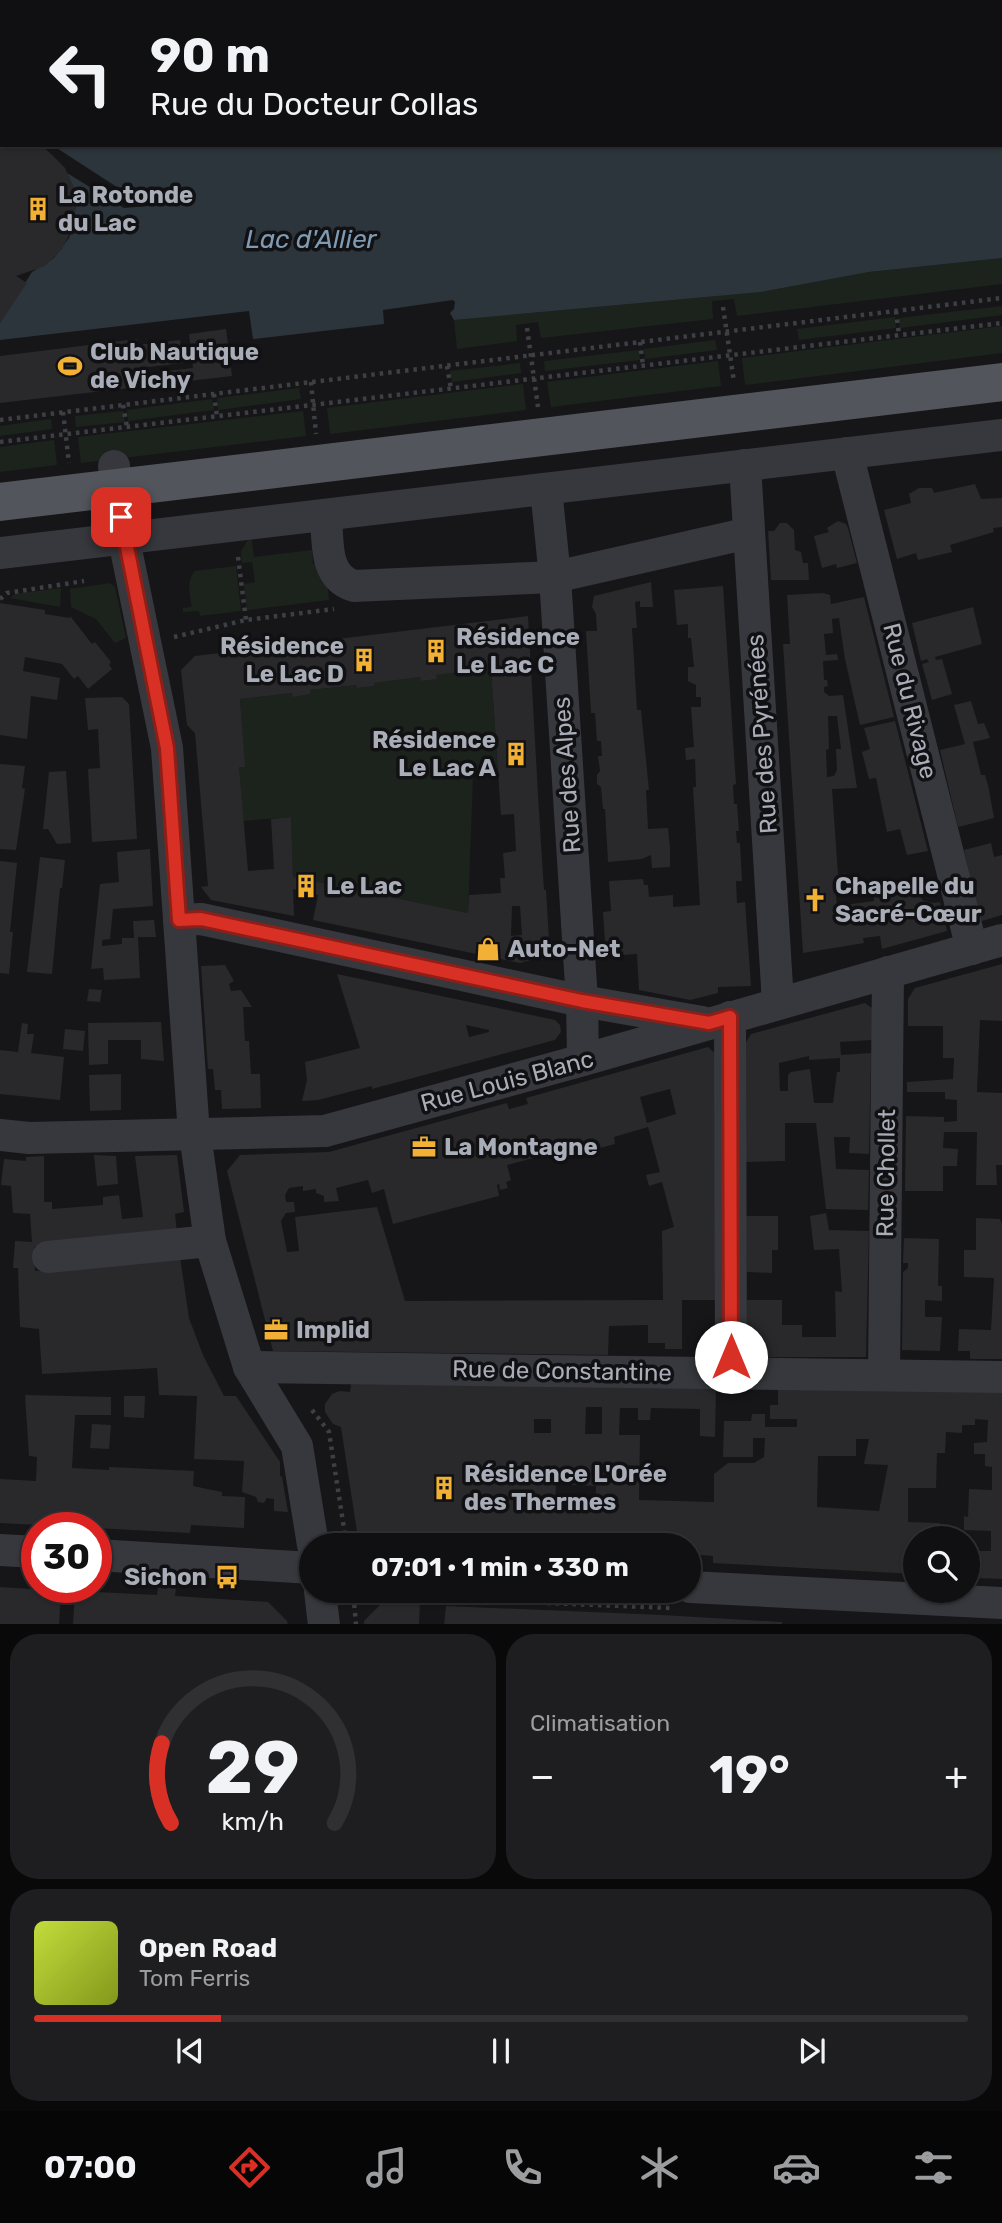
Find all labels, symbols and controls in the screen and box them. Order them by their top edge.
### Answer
text: 90 m [150,26,270,84]
icon: left [35,28,126,119]
text: Rue du Docteur Collas [150,85,478,123]
place label: La Rotonde du Lac [58,181,193,237]
building icon: La Rotonde du Lac [24,195,52,223]
water label: Lac d'Allier [246,224,377,255]
place label: Club Nautique de Vichy [90,338,259,394]
sports icon: Club Nautique de Vichy [56,352,84,380]
pin [91,487,151,547]
icon: arrive [102,498,140,536]
street label: Rue du Rivage [877,620,943,782]
place label: Résidence Le Lac C [456,623,580,679]
place label: Résidence Le Lac D [220,632,344,688]
street label: Rue des Pyrénées [741,633,783,835]
building icon: Résidence Le Lac C [422,637,450,665]
building icon: Résidence Le Lac D [350,646,378,674]
street label: Rue des Alpes [548,696,586,854]
place label: Résidence Le Lac A [372,726,496,782]
building icon: Résidence Le Lac A [502,740,530,768]
building icon: Le Lac [292,872,320,900]
place label: Le Lac [326,872,402,900]
place label: Chapelle du Sacré-Cœur [835,872,982,928]
church icon: Chapelle du Sacré-Cœur [801,886,829,914]
shop icon: Auto-Net [474,935,502,963]
place label: Auto-Net [508,935,620,963]
street label: Rue Louis Blanc [417,1044,597,1118]
street label: Rue Chollet [871,1109,901,1237]
office icon: La Montagne [410,1133,438,1161]
place label: La Montagne [444,1133,598,1161]
office icon: Implid [262,1316,290,1344]
place label: Implid [296,1316,370,1344]
position arrow [694,1320,768,1394]
street label: Rue de Constantine [452,1355,672,1387]
place label: Résidence L'Orée des Thermes [464,1460,667,1516]
building icon: Résidence L'Orée des Thermes [430,1474,458,1502]
speed limit sign: 30 [21,1512,112,1603]
map controls [903,1526,980,1603]
button: search [903,1526,980,1603]
text: 07:01 · 1 min · 330 m [371,1552,629,1583]
place label: Sichon [124,1563,207,1591]
bus stop icon: Sichon [213,1563,241,1591]
text: Climatisation [530,1709,670,1737]
text: 29 [206,1725,300,1811]
text: 19° [709,1744,790,1806]
text: − [530,1753,555,1799]
text: + [944,1753,968,1799]
text: km/h [222,1806,284,1835]
text: Open Road [139,1933,277,1964]
text: Tom Ferris [139,1964,250,1992]
icon: previous [171,2032,209,2070]
icon: pause [482,2032,520,2070]
icon: next [793,2032,831,2070]
icon: directions [225,2143,274,2192]
icon: music [362,2143,411,2192]
icon: phone [498,2143,547,2192]
icon: climate [635,2143,684,2192]
icon: car [772,2143,821,2192]
icon: filters [909,2143,958,2192]
text: 07:00 [44,2148,137,2186]

